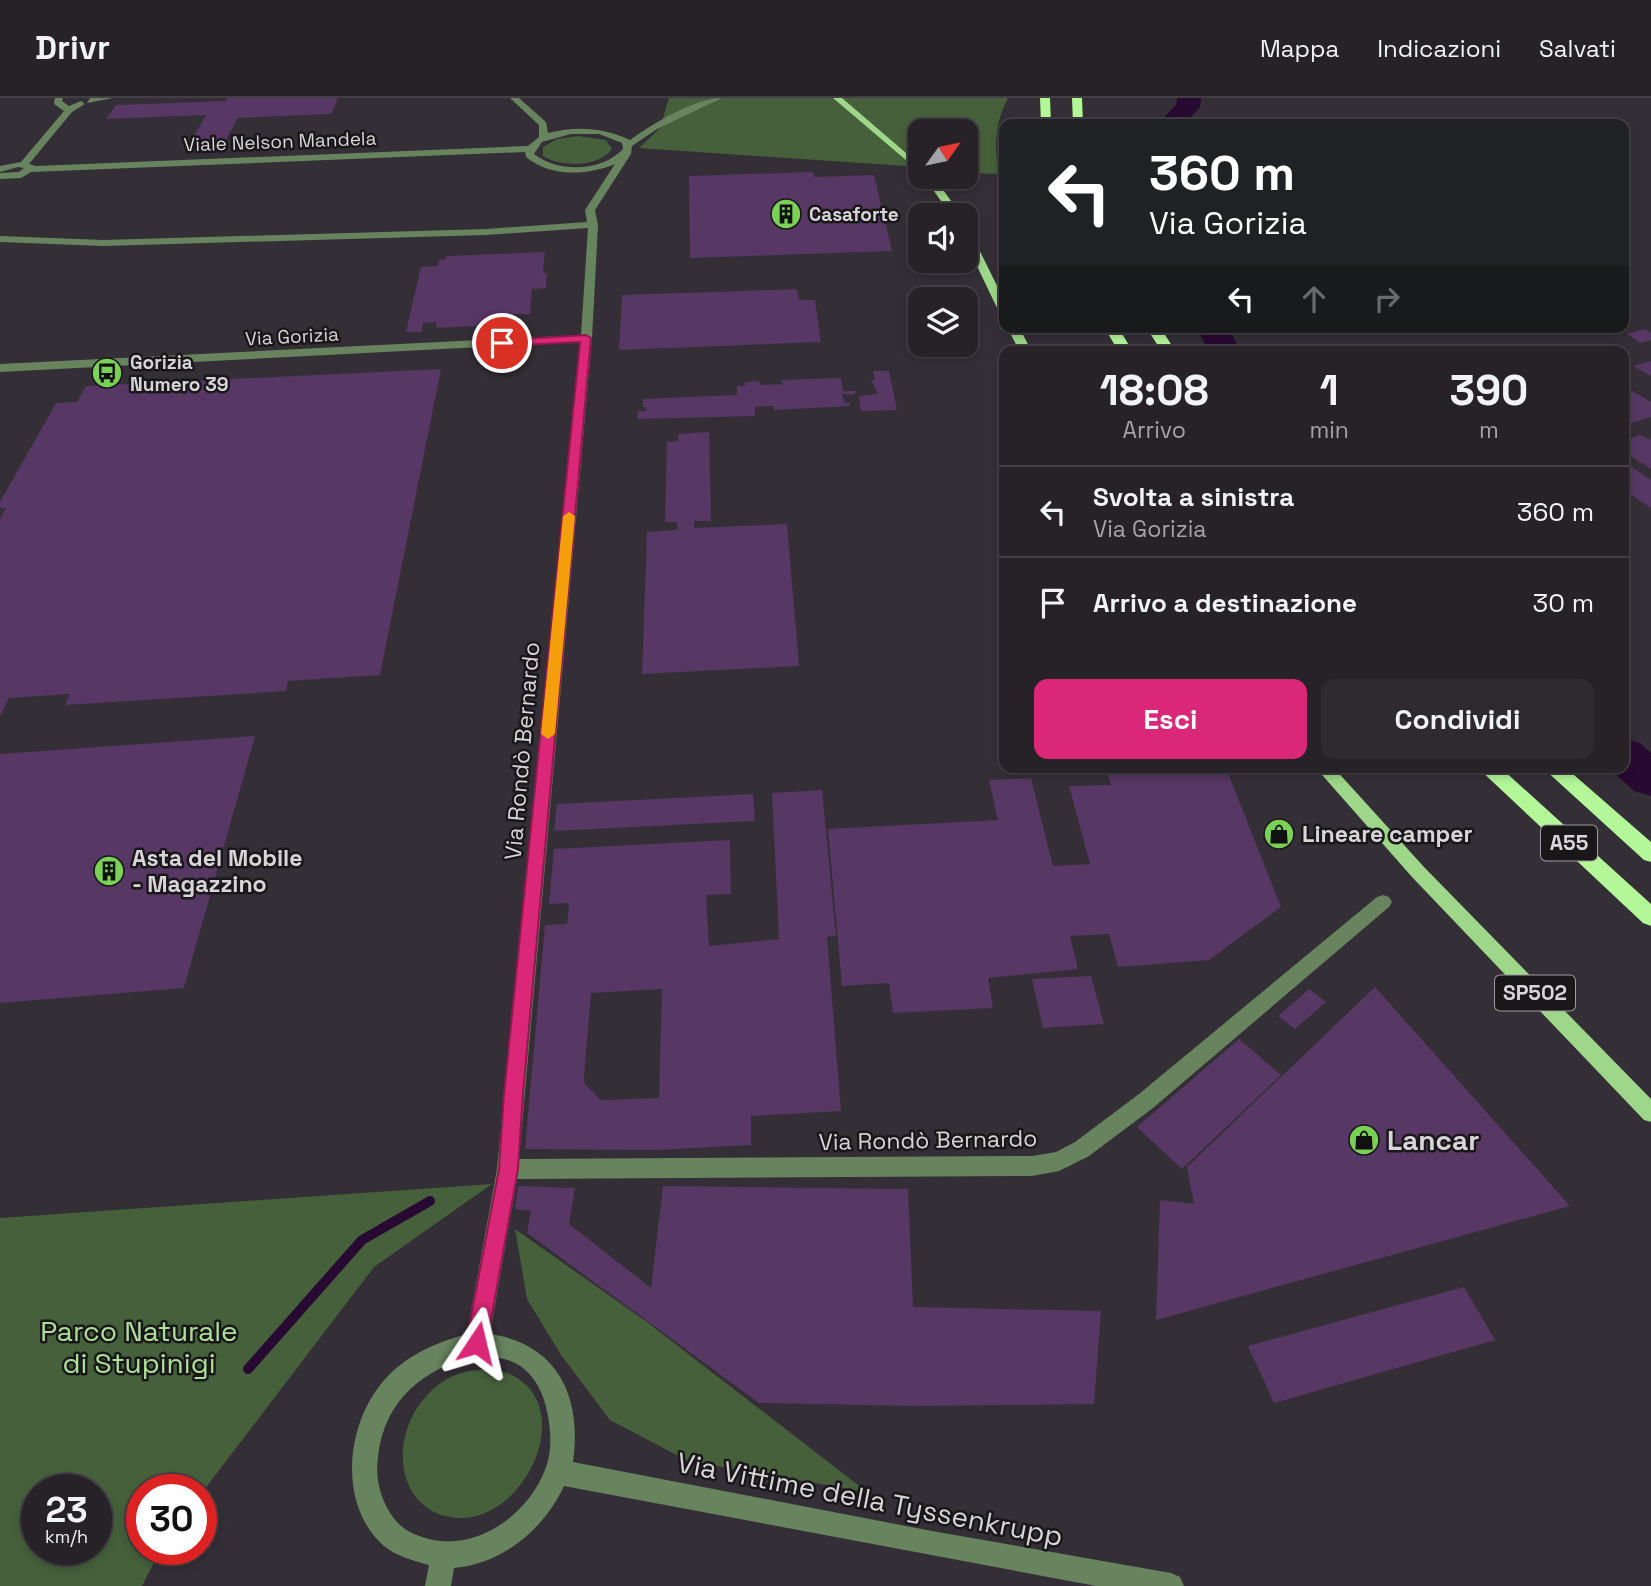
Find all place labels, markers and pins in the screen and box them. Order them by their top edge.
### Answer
building icon: Casaforte [769,197,803,231]
place label: Casaforte [809,202,899,227]
pin [472,313,532,373]
place label: Gorizia Numero 39 [130,350,229,397]
bus stop icon: Gorizia Numero 39 [90,356,124,390]
shop icon: Lineare camper [1262,817,1296,851]
place label: Lineare camper [1302,819,1473,849]
place label: Asta del Mobile - Magazzino [132,843,302,899]
building icon: Asta del Mobile - Magazzino [92,854,126,888]
place label: Lancar [1387,1122,1479,1158]
shop icon: Lancar [1347,1123,1381,1157]

